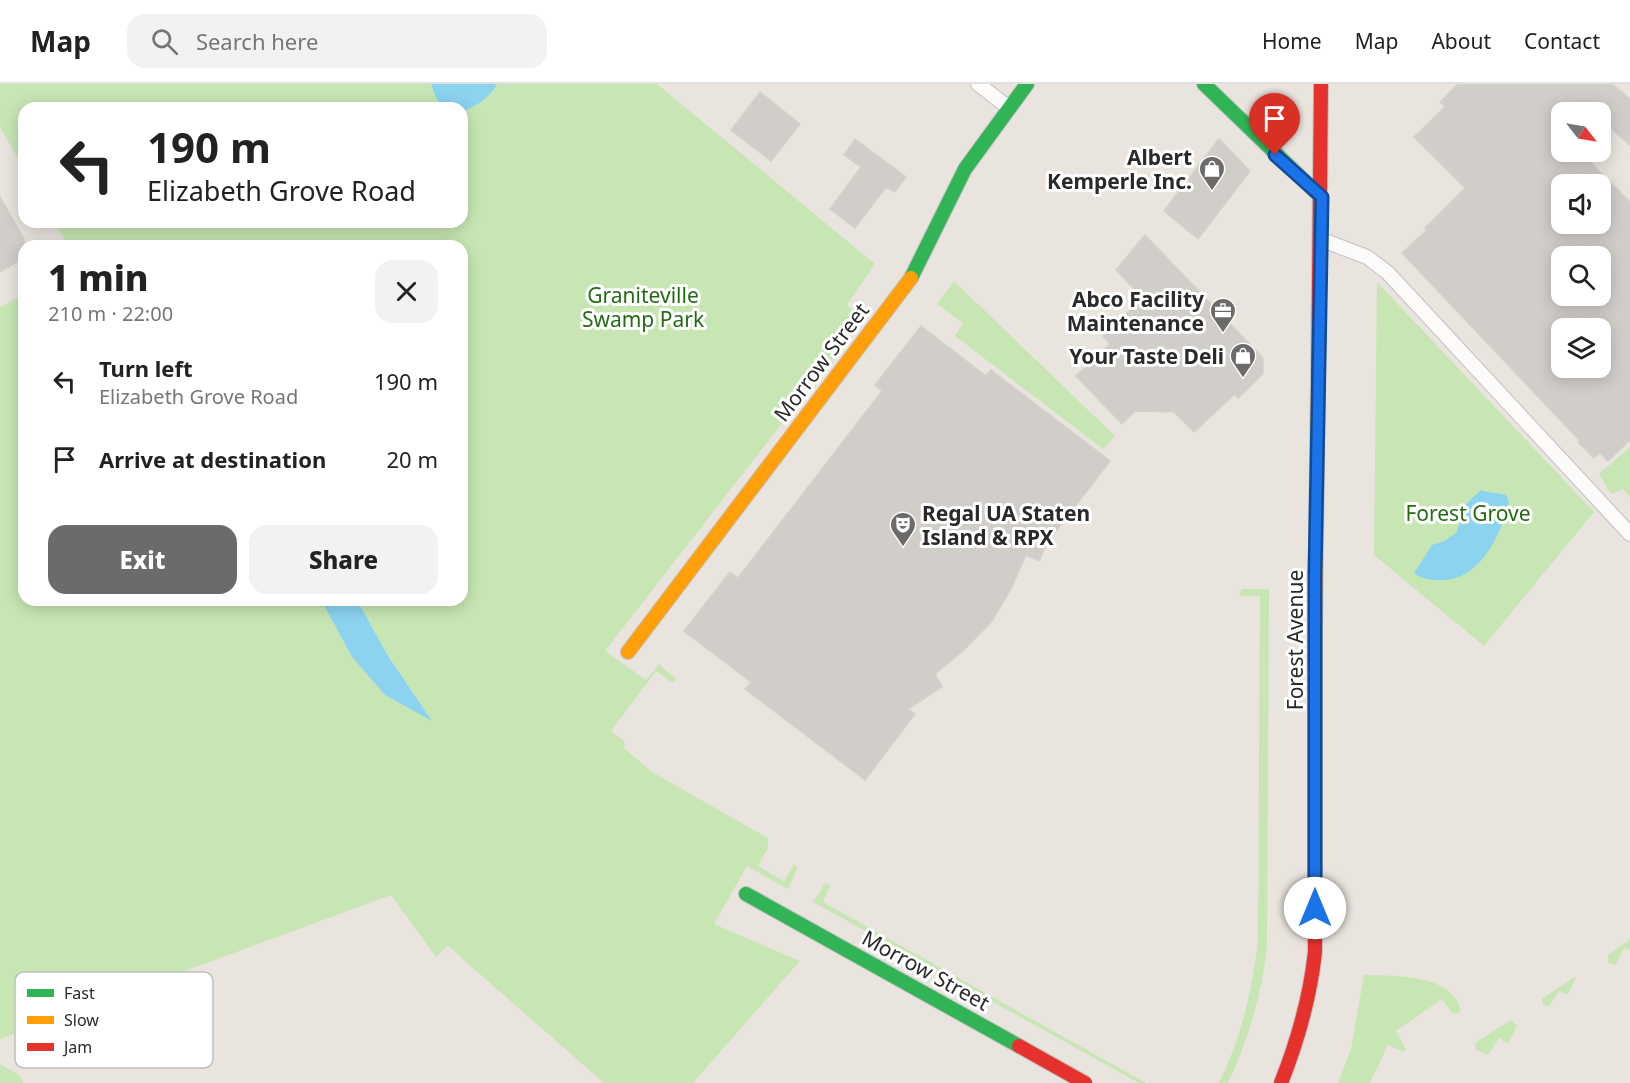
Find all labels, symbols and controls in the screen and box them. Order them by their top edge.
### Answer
search box [127,14,547,68]
text: Map [30,22,91,60]
icon: search [148,25,181,58]
text: Search here [196,26,318,56]
text: Home [1262,27,1322,55]
text: Map [1355,27,1398,55]
text: About [1431,27,1491,55]
text: Contact [1524,27,1600,55]
pin [1249,93,1300,155]
icon: arrive [1258,102,1291,135]
north arrow [1551,102,1611,162]
map controls [1551,102,1611,378]
text: 190 m [147,118,271,175]
icon: left [48,126,126,204]
place label: Albert Kemperle Inc. [1047,143,1192,195]
shop icon: Albert Kemperle Inc. [1197,154,1227,192]
text: Elizabeth Grove Road [147,172,416,209]
button: sound [1551,174,1611,234]
button: search [1551,246,1611,306]
text: 1 min [48,253,149,302]
button: close [375,260,438,323]
park label: Graniteville Swamp Park [582,281,705,333]
place label: Abco Facility Maintenance [1067,285,1204,337]
office icon: Abco Facility Maintenance [1208,296,1238,334]
street label: Morrow Street [767,297,875,427]
text: 210 m · 22:00 [48,300,173,327]
button: layers [1551,318,1611,378]
shop icon: Your Taste Deli [1228,341,1258,379]
place label: Your Taste Deli [1069,342,1224,370]
text: Turn left [99,353,193,383]
icon: left [48,365,81,398]
text: 190 m [374,366,438,396]
text: Elizabeth Grove Road [99,383,298,410]
icon: arrive [48,443,81,476]
text: Arrive at destination [99,444,326,474]
text: 20 m [387,444,438,474]
place label: Regal UA Staten Island & RPX [922,499,1090,551]
park label: Forest Grove [1405,499,1531,527]
theatre icon: Regal UA Staten Island & RPX [888,510,918,548]
button: Exit [48,525,237,594]
button: Share [249,525,438,594]
street label: Forest Avenue [1281,570,1309,710]
position arrow [1283,876,1347,940]
street label: Morrow Street [857,923,995,1017]
legend [15,972,213,1068]
text: Fast [64,982,95,1004]
text: Slow [64,1009,99,1031]
text: Jam [62,1036,92,1058]

